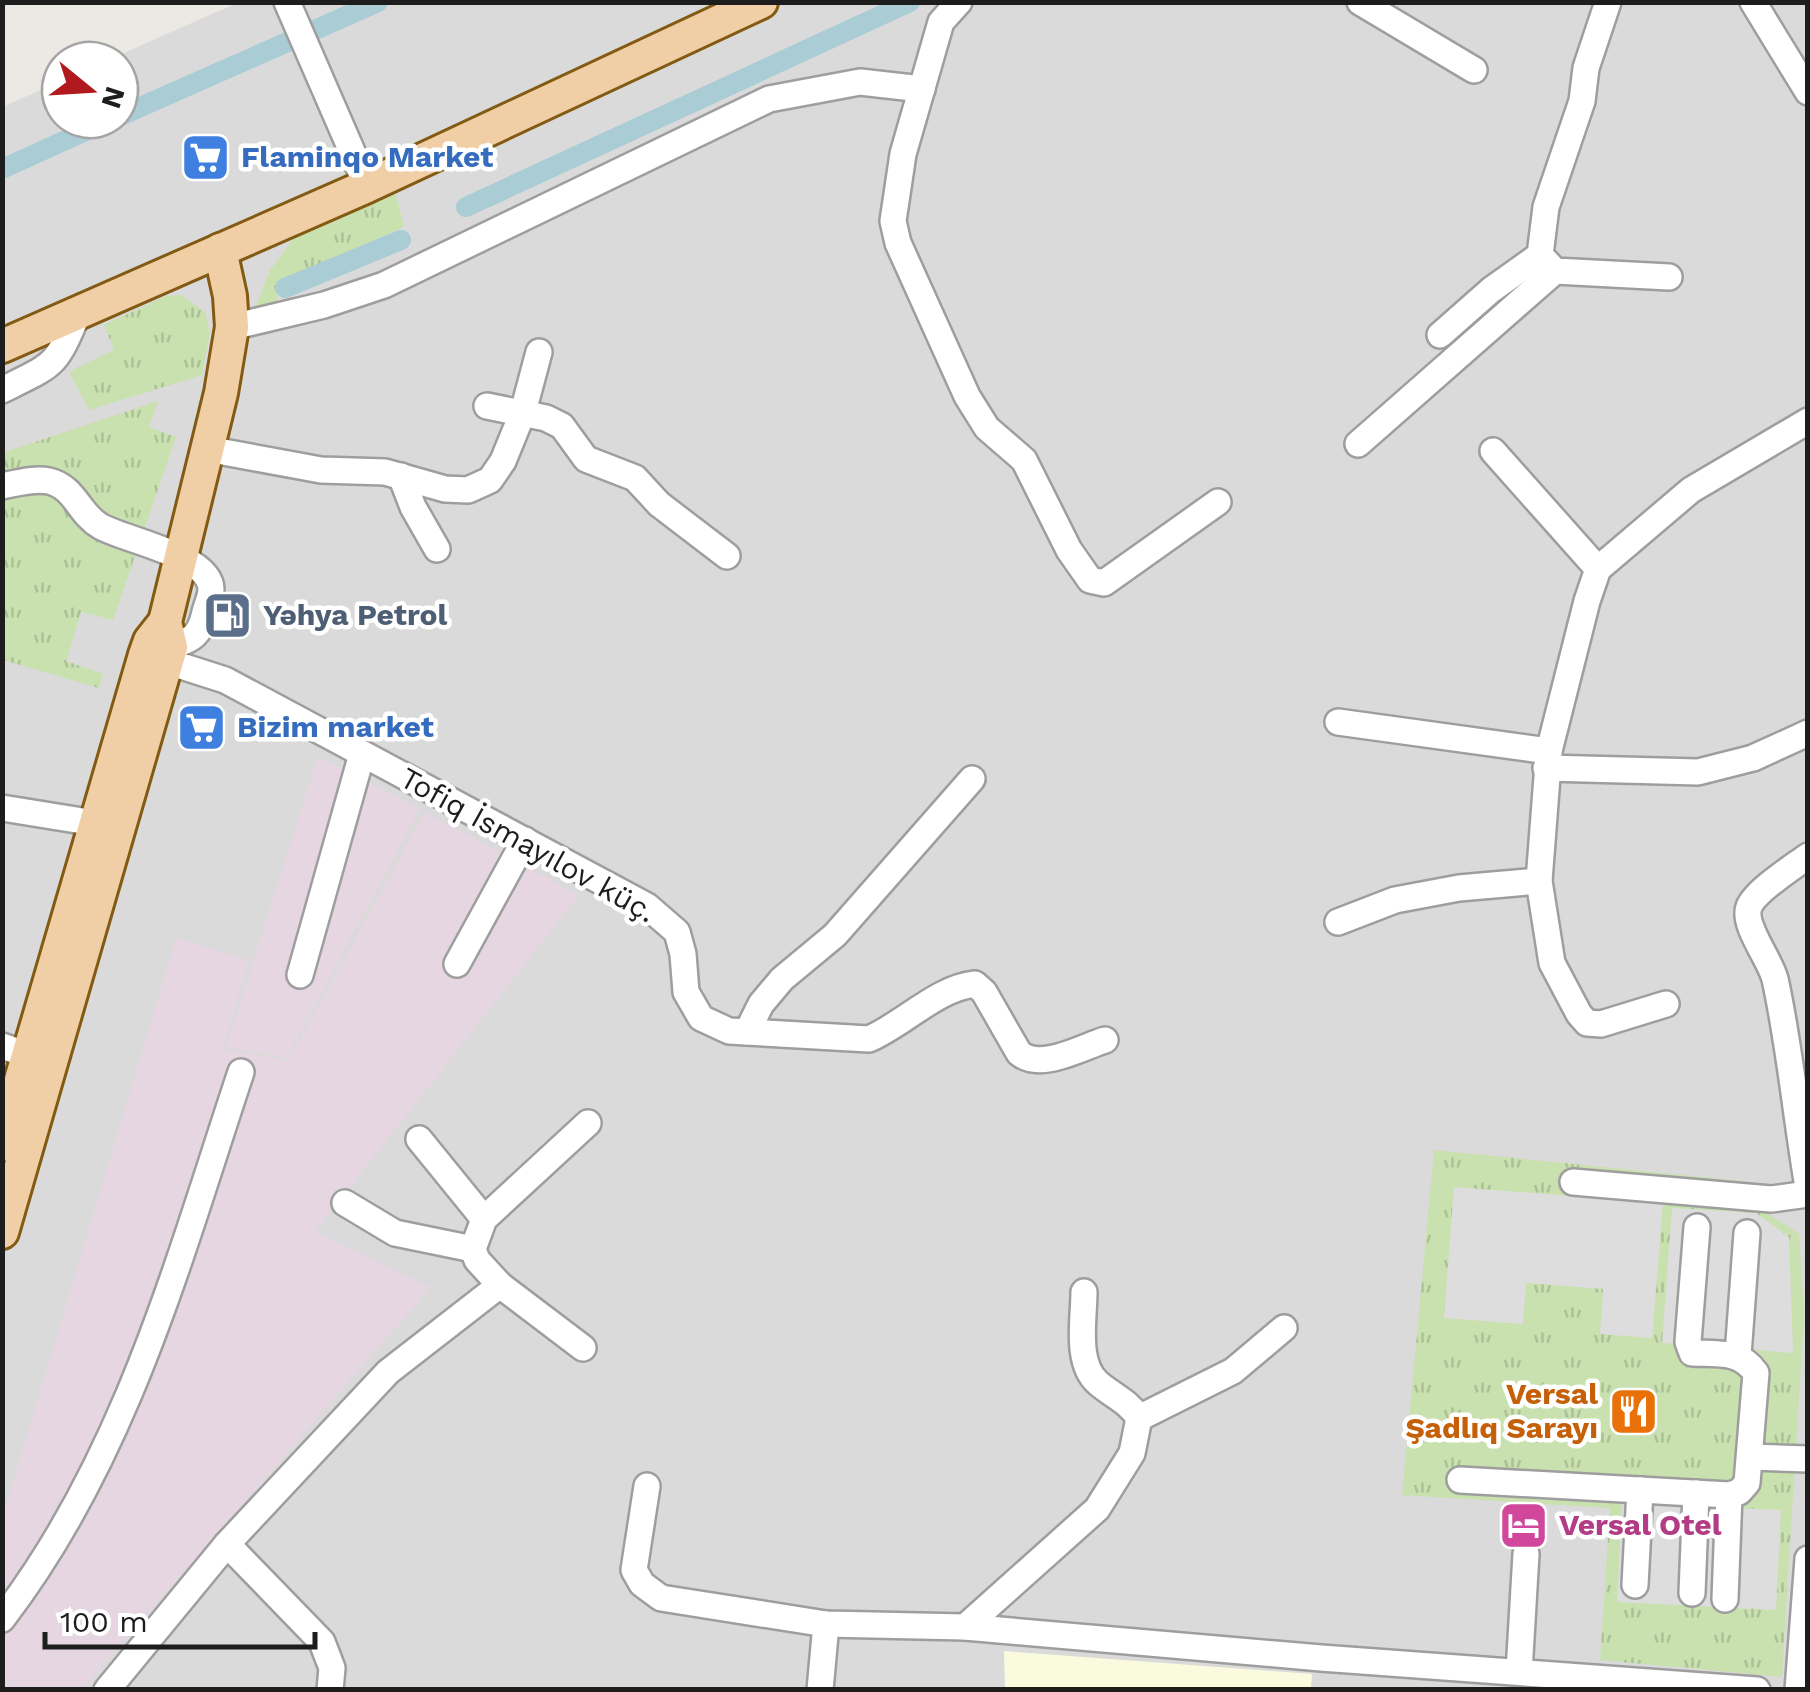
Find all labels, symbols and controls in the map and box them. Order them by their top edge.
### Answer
north arrow [40,40,140,140]
text: N [94,83,132,113]
supermarket icon: Flaminqo Market [180,131,232,183]
place label: Flaminqo Market [241,139,493,174]
fuel station icon: Yəhya Petrol [202,589,254,641]
place label: Yəhya Petrol [263,597,448,632]
supermarket icon: Bizim market [176,701,228,753]
place label: Bizim market [237,709,434,744]
street label: Tofiq İsmayılov küç. [394,760,662,929]
place label: Versal Şadlıq Sarayı [1405,1376,1598,1445]
restaurant icon: Versal Şadlıq Sarayı [1607,1385,1659,1437]
hotel icon: Versal Otel [1498,1499,1550,1551]
place label: Versal Otel [1559,1507,1722,1542]
scale bar [45,1587,315,1649]
text: 100 m [60,1604,148,1639]

